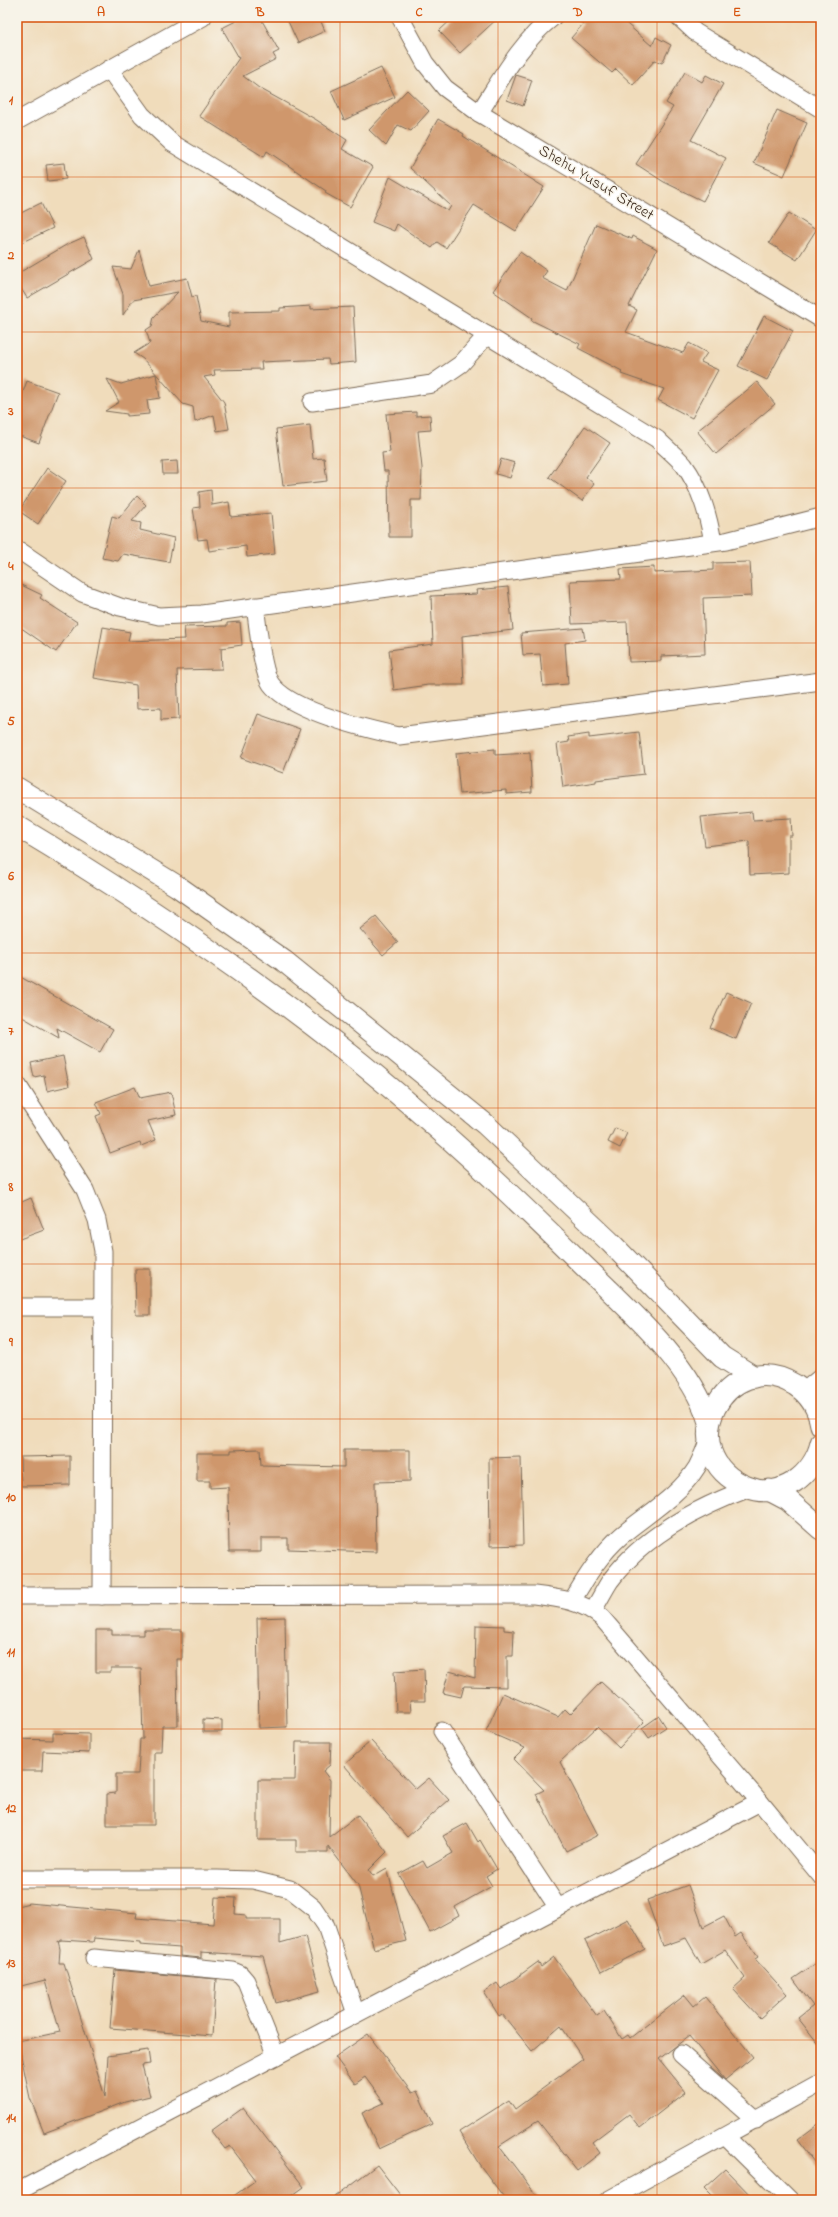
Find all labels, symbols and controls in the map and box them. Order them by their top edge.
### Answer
text: A [97,3,105,22]
text: B [255,3,265,22]
text: C [415,3,423,22]
text: D [572,3,583,22]
text: E [733,3,741,22]
text: 1 [9,91,14,110]
street label: Shehu Yusuf Street [534,139,659,227]
text: 2 [7,246,15,265]
text: 3 [7,402,14,421]
text: 4 [7,557,14,576]
text: 5 [7,712,15,731]
text: 6 [7,867,14,886]
text: 7 [8,1022,14,1041]
text: 8 [8,1178,14,1197]
text: 9 [8,1333,14,1352]
text: 10 [6,1488,16,1507]
text: 11 [7,1643,16,1662]
text: 12 [6,1799,17,1818]
text: 13 [6,1954,16,1973]
text: 14 [6,2109,16,2128]

